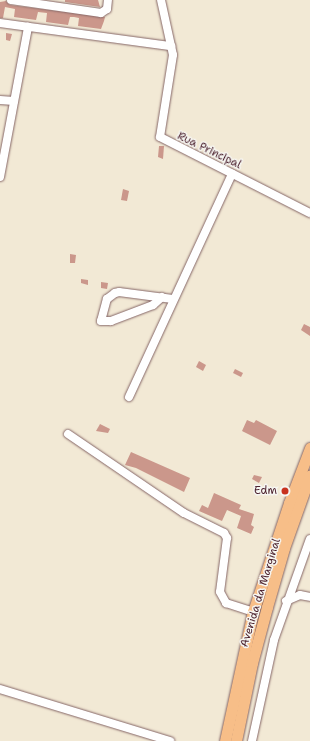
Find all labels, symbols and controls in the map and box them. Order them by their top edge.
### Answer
street label: Rua Principal [175,130,243,172]
place label: Edm [254,484,277,498]
marker: Edm [280,486,290,496]
street label: Avenida da Marginal [238,537,284,649]

